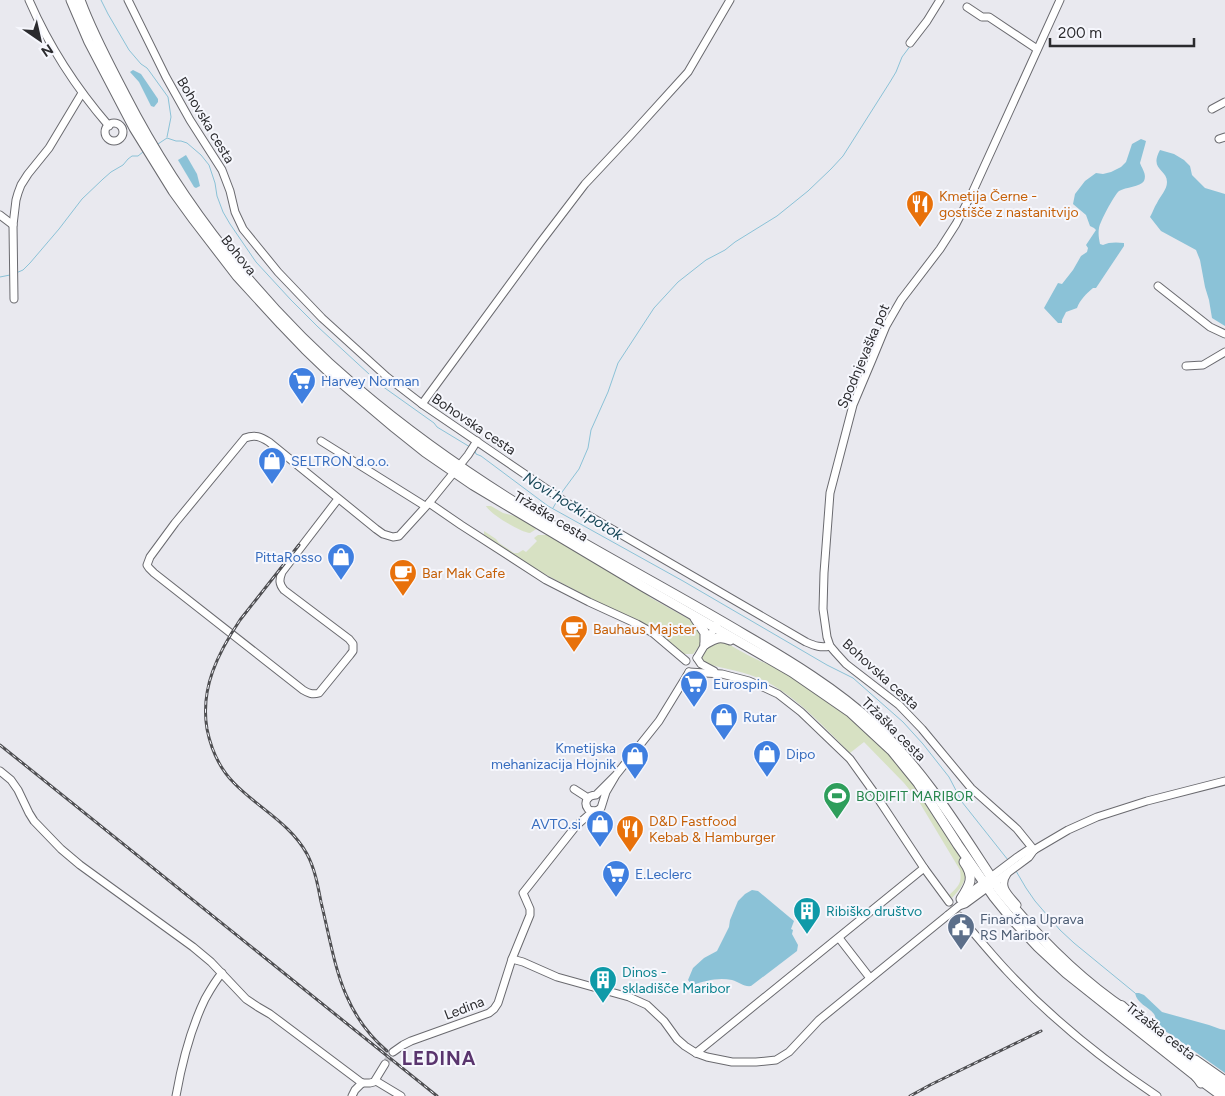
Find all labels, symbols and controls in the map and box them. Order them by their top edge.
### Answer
north arrow [15,15,65,65]
scale bar [1050,15,1194,47]
text: 200 m [1058,24,1102,42]
text: N [38,40,56,60]
street label: Bohovska cesta [173,74,238,166]
place label: Kmetija Černe - gostišče z nastanitvijo [939,188,1079,221]
restaurant icon: Kmetija Černe - gostišče z nastanitvijo [905,189,935,228]
street label: Bohova [217,232,260,279]
street label: Spodnjevaška pot [834,301,893,411]
supermarket icon: Harvey Norman [287,366,317,405]
place label: Harvey Norman [321,373,420,390]
street label: Bohovska cesta [429,390,519,459]
shop icon: SELTRON d.o.o. [257,446,287,485]
place label: SELTRON d.o.o. [291,453,389,470]
water label: Novi hočki potok [520,468,627,544]
street label: Tržaška cesta [510,488,591,545]
shop icon: PittaRosso [326,542,356,581]
place label: PittaRosso [255,549,322,566]
cafe icon: Bar Mak Cafe [388,558,418,597]
place label: Bar Mak Cafe [422,565,505,582]
cafe icon: Bauhaus Majster [559,614,589,653]
place label: Bauhaus Majster [593,621,696,638]
street label: Bohovska cesta [839,635,923,713]
supermarket icon: Eurospin [679,669,709,708]
place label: Eurospin [713,676,768,693]
street label: Tržaška cesta [858,694,929,765]
shop icon: Rutar [709,702,739,741]
place label: Rutar [743,709,777,726]
shop icon: Dipo [752,739,782,778]
place label: Kmetijska mehanizacija Hojnik [491,740,616,773]
shop icon: Kmetijska mehanizacija Hojnik [620,741,650,780]
place label: Dipo [786,746,815,763]
sports icon: BODIFIT MARIBOR [822,781,852,820]
place label: BODIFIT MARIBOR [856,788,974,805]
shop icon: AVTO.si [585,809,615,848]
place label: D&D Fastfood Kebab & Hamburger [649,813,776,846]
restaurant icon: D&D Fastfood Kebab & Hamburger [615,814,645,853]
place label: AVTO.si [531,816,581,833]
supermarket icon: E.Leclerc [601,859,631,898]
place label: E.Leclerc [635,866,692,883]
building icon: Ribiško društvo [792,896,822,935]
place label: Ribiško društvo [826,903,922,920]
place label: Finančna Uprava RS Maribor [980,911,1084,944]
public building icon: Finančna Uprava RS Maribor [946,912,976,951]
place label: Dinos - skladišče Maribor [622,964,731,997]
building icon: Dinos - skladišče Maribor [588,965,618,1004]
street label: Ledina [442,993,487,1024]
street label: Tržaška cesta [1122,999,1199,1064]
district label: LEDINA [402,1047,476,1070]

